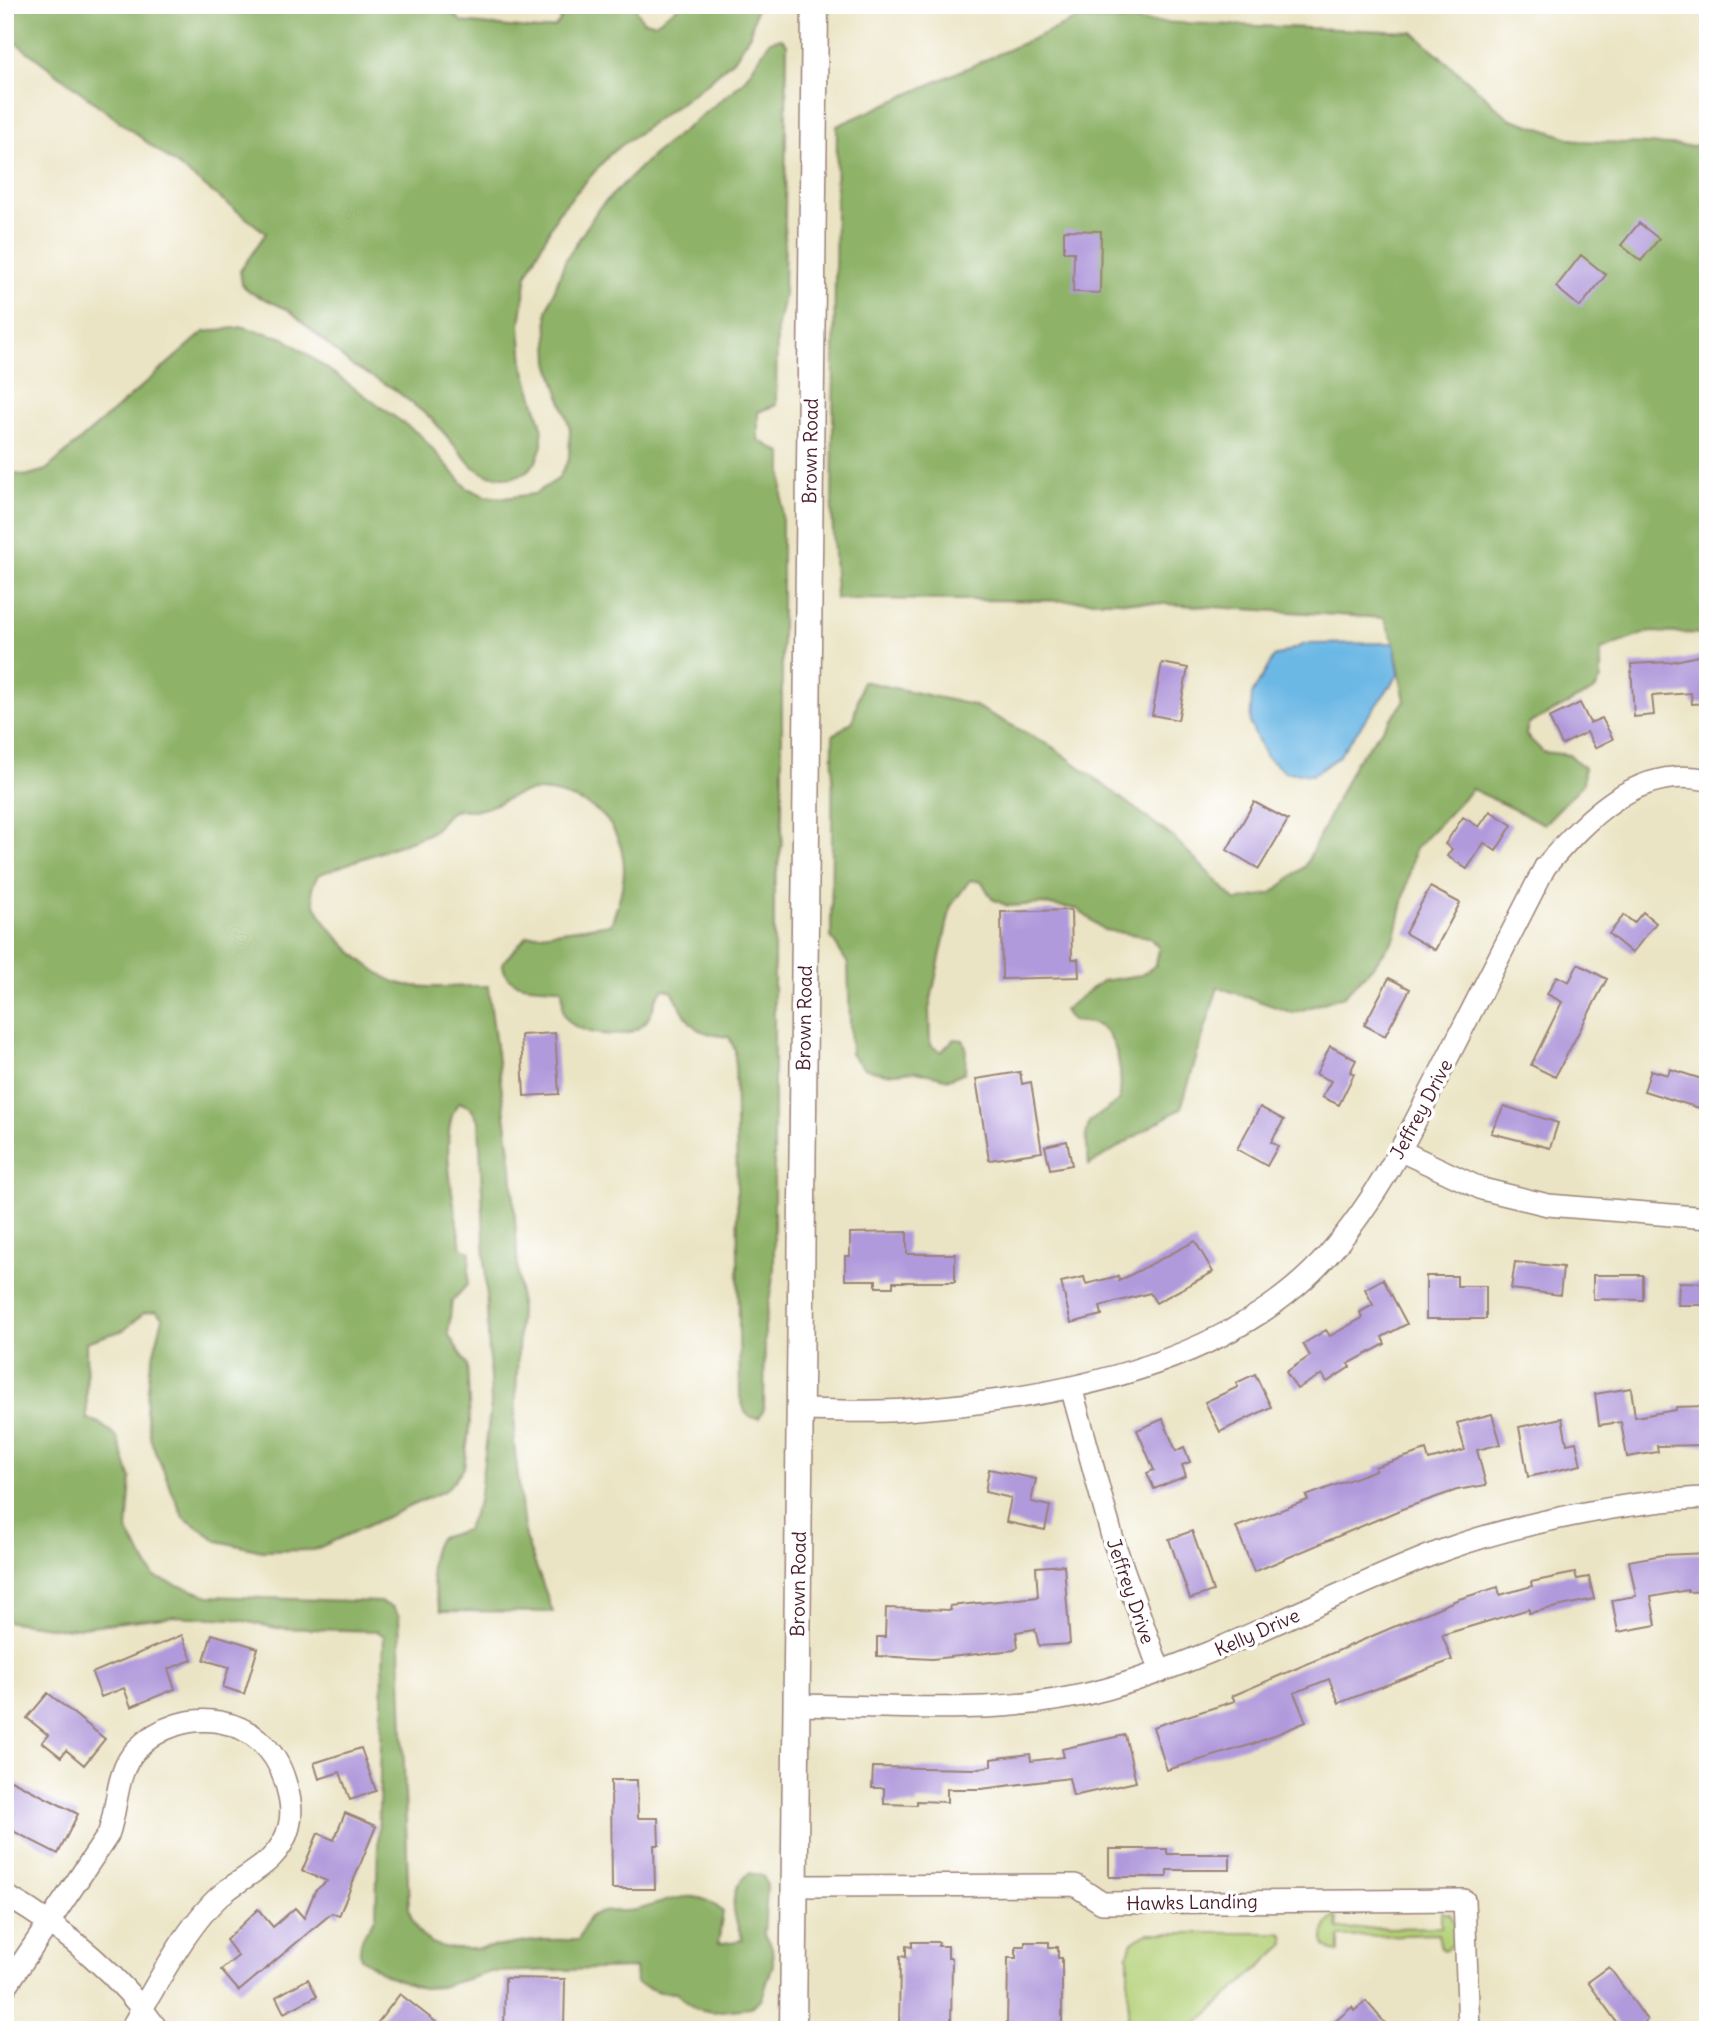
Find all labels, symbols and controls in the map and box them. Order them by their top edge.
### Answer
street label: Brown Road [797,398,823,504]
street label: Brown Road [791,965,817,1071]
street label: Jeffrey Drive [1385,1055,1457,1163]
street label: Brown Road [785,1531,811,1637]
street label: Jeffrey Drive [1102,1535,1160,1647]
street label: Kelly Drive [1211,1603,1303,1661]
street label: Hawks Landing [1126,1889,1258,1915]

